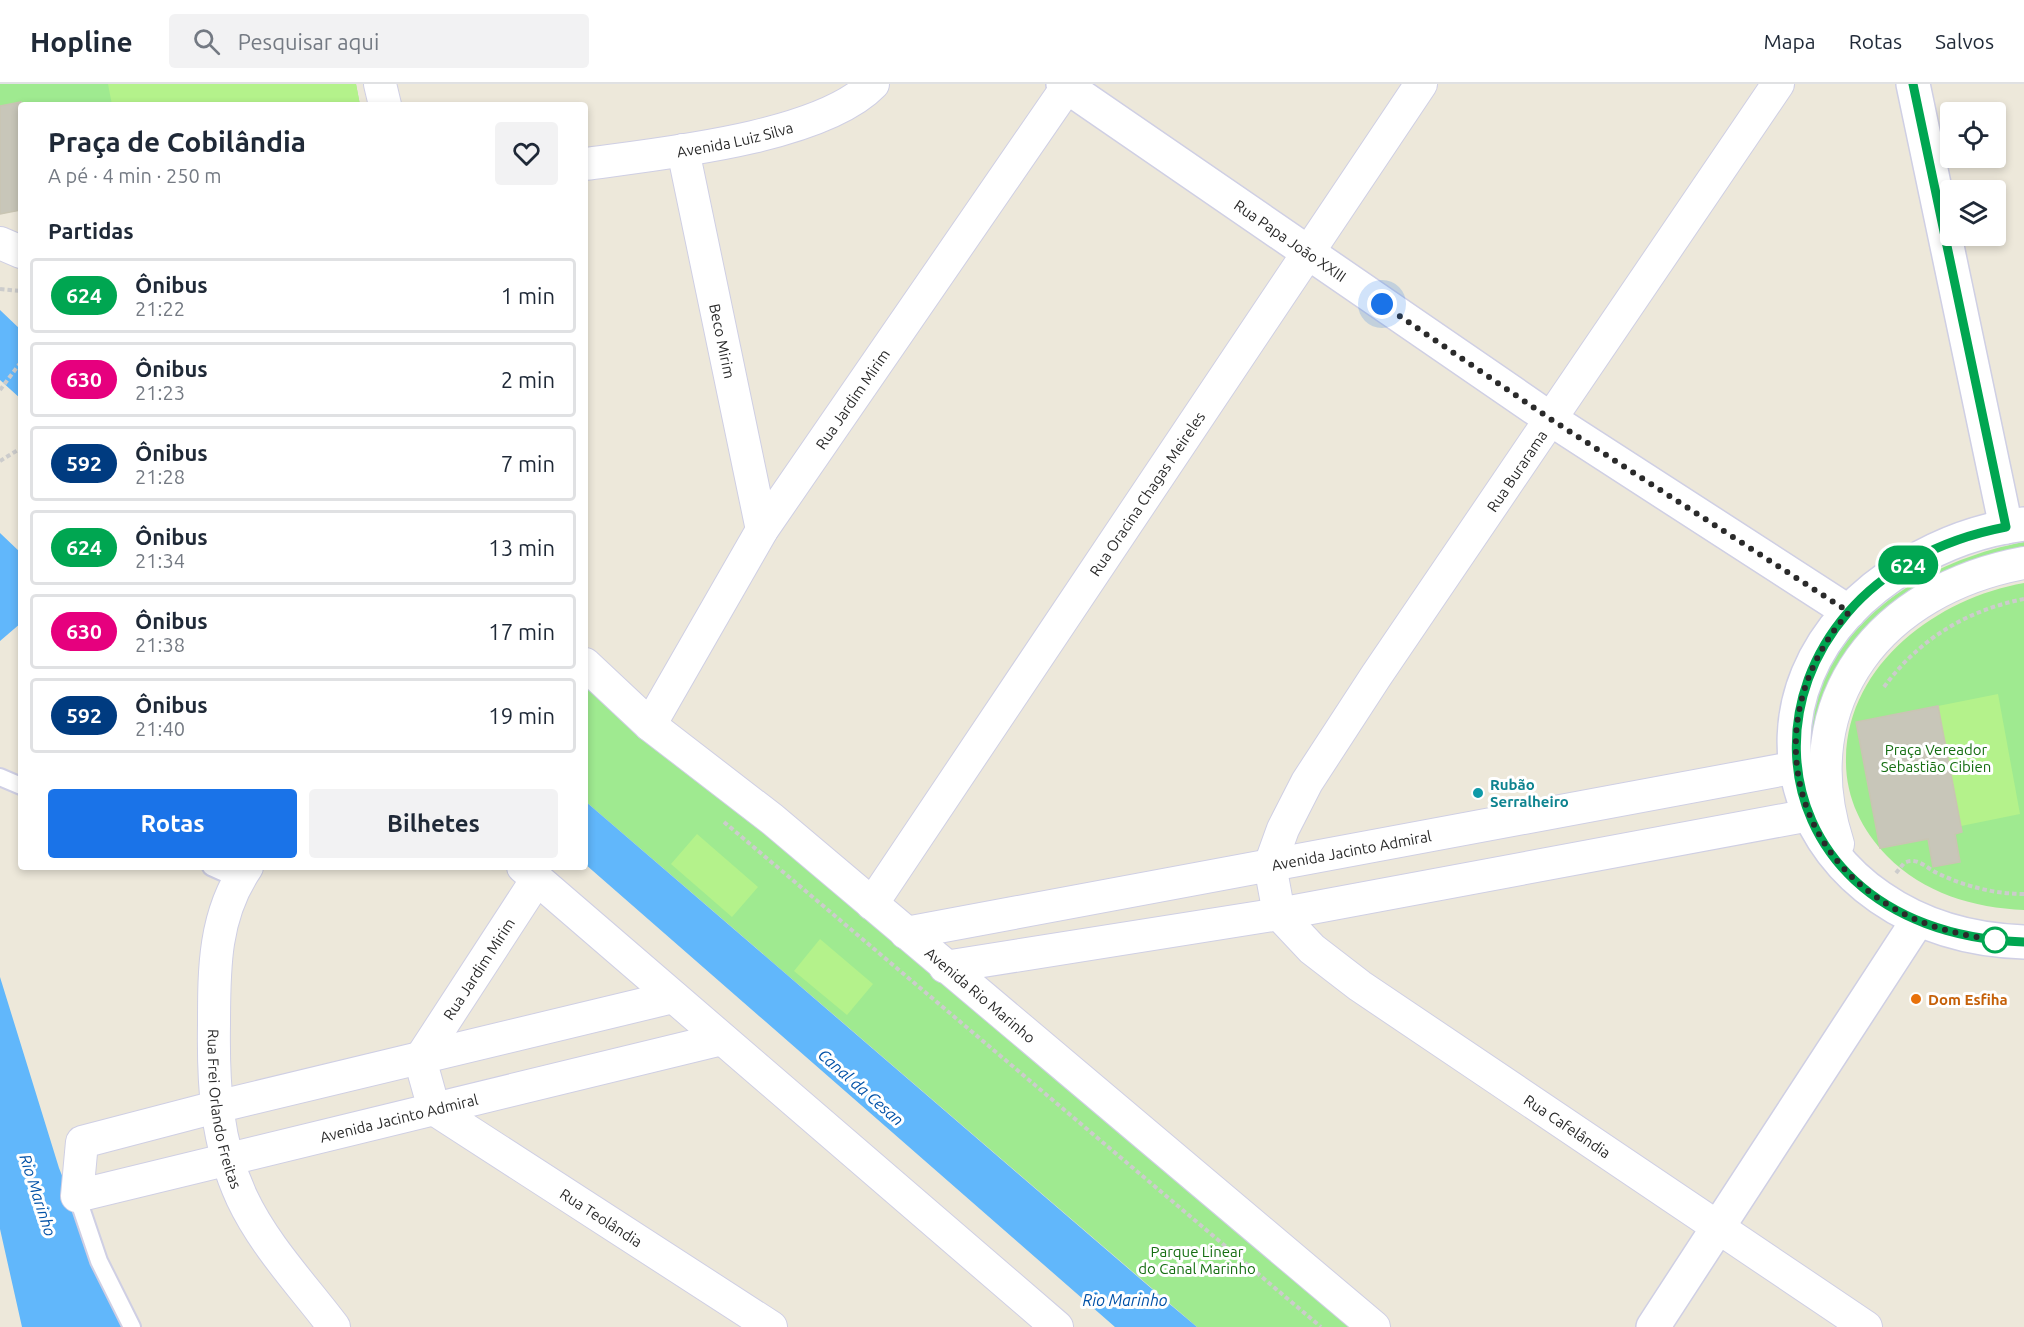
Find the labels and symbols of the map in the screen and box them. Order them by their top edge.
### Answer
street label: Avenida Luiz Silva [676,118,795,160]
street label: Rua Papa João XXIII [1231,196,1350,285]
your location [1367,289,1397,319]
street label: Beco Mirim [707,302,739,380]
street label: Rua Jardim Mirim [812,346,893,452]
street label: Rua Oracina Chagas Meireles [1086,408,1208,579]
street label: Rua Burarama [1484,427,1550,515]
line badge: 624 [1874,546,1942,584]
park label: Praça Vereador Sebastião Cibien [1881,741,1991,775]
place label: Rubão Serralheiro [1490,776,1569,810]
marker: Rubão Serralheiro [1471,786,1485,800]
street label: Avenida Jacinto Admiral [1270,827,1433,873]
street label: Rua Jardim Mirim [440,915,518,1023]
unlabelled marker [1982,927,2008,953]
street label: Avenida Rio Marinho [922,944,1039,1046]
place label: Dom Esfiha [1928,991,2008,1008]
marker: Dom Esfiha [1909,992,1923,1006]
street label: Rua Frei Orlando Freitas [205,1029,245,1191]
water label: Canal da Cesan [815,1045,907,1129]
street label: Avenida Jacinto Admiral [318,1090,480,1145]
street label: Rua Cafelândia [1521,1091,1614,1161]
water label: Rio Marinho [16,1152,60,1238]
street label: Rua Teolândia [557,1185,646,1250]
park label: Parque Linear do Canal Marinho [1138,1243,1256,1277]
water label: Rio Marinho [1083,1291,1168,1309]

